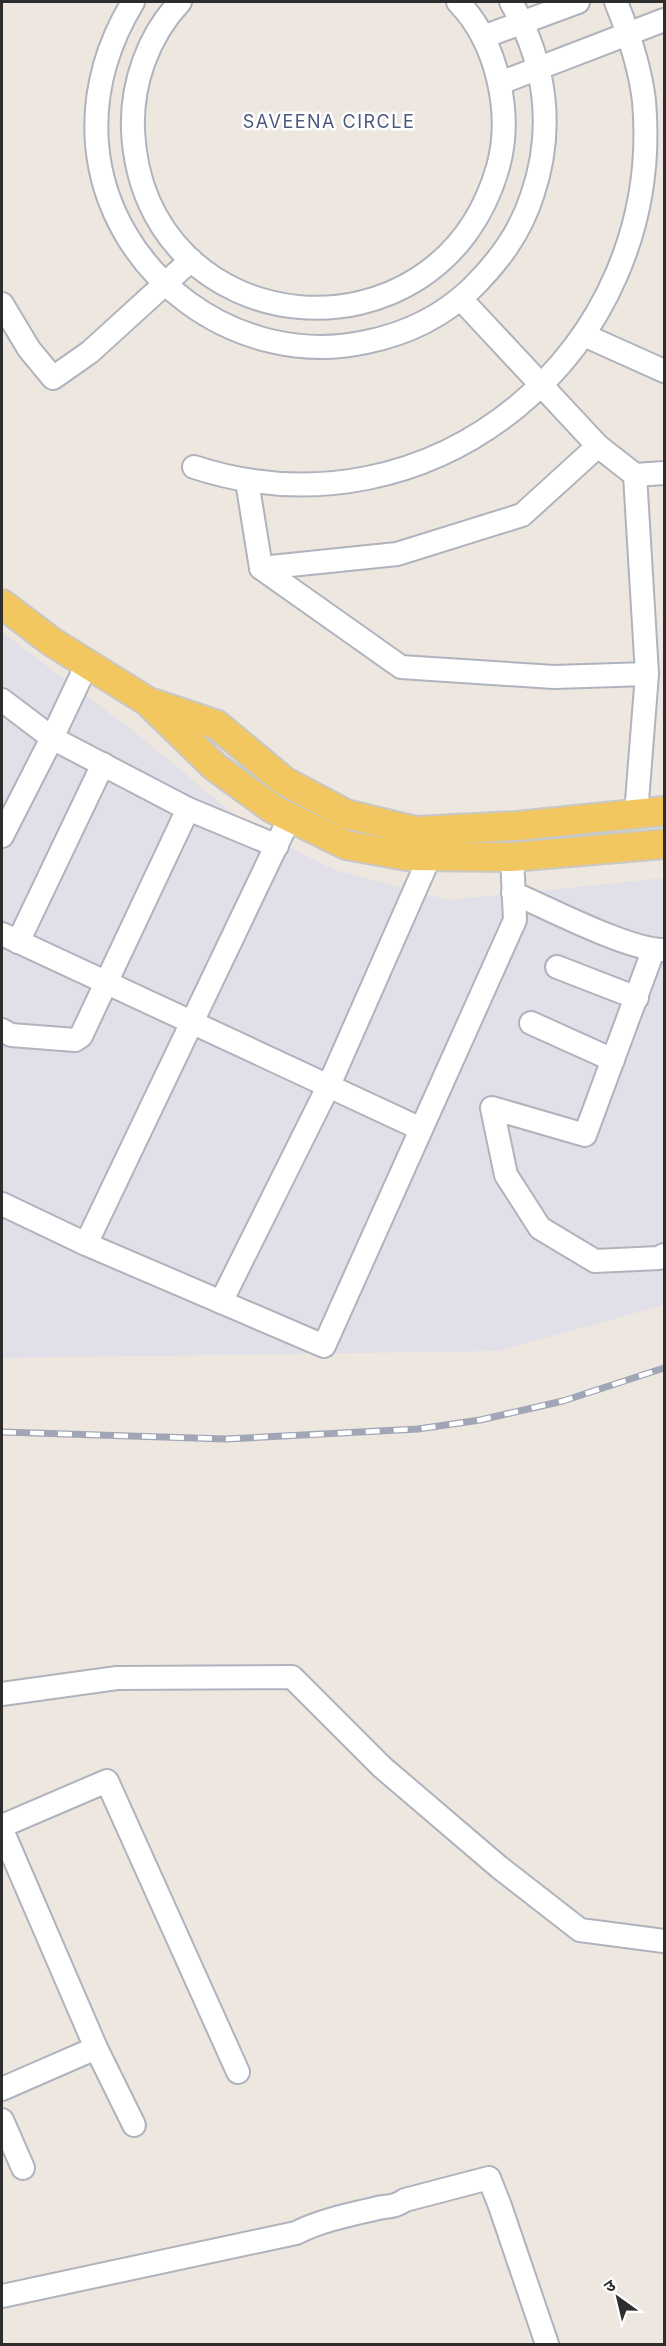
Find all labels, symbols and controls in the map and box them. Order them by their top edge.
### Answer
district label: SAVEENA CIRCLE [243,111,415,132]
north arrow [588,2268,648,2328]
text: उ [600,2274,620,2296]

